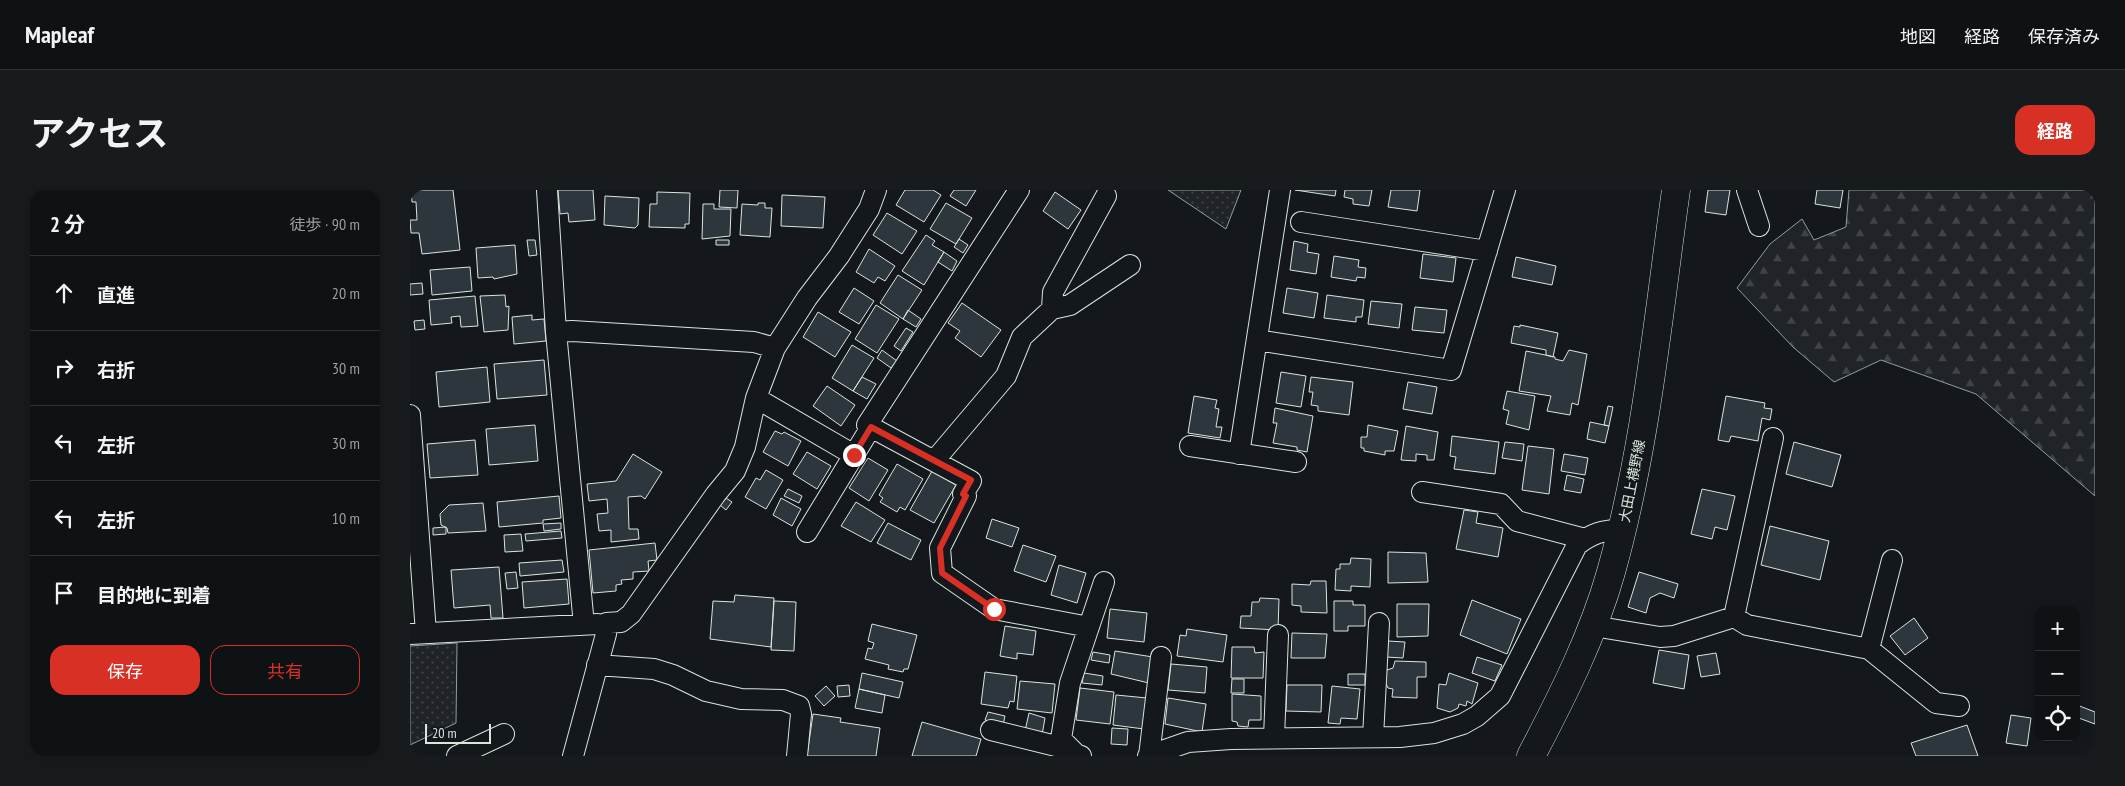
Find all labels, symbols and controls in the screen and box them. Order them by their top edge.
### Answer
text: Mapleaf [25,19,94,50]
text: 地図 [1900,25,1936,48]
text: 経路 [1964,25,2000,48]
text: 保存済み [2028,25,2100,48]
button: 経路 [2015,105,2095,155]
text: アクセス [30,110,168,156]
text: 2 分 [50,211,85,238]
text: 徒歩 · 90 m [290,214,360,234]
icon: ahead [50,279,78,307]
text: 直進 [97,283,135,307]
text: 20 m [332,283,360,303]
icon: right [50,354,78,382]
text: 右折 [97,358,135,382]
text: 30 m [332,358,360,378]
icon: left [50,429,78,457]
text: 左折 [97,433,135,457]
text: 30 m [332,433,360,453]
street label: 大田上横野線 [1615,438,1649,524]
route end [843,444,866,467]
icon: left [50,504,78,532]
text: 左折 [97,508,135,532]
text: 10 m [332,508,360,528]
icon: arrive [50,579,78,607]
text: 目的地に到着 [97,583,211,607]
route start [983,598,1006,621]
map controls [2035,606,2080,741]
button: + [2035,606,2080,651]
button: 保存 [50,645,200,695]
button: 共有 [210,645,360,695]
button: − [2035,651,2080,696]
button: locate [2035,696,2080,741]
scale bar [425,721,491,744]
text: 20 m [432,724,457,742]

